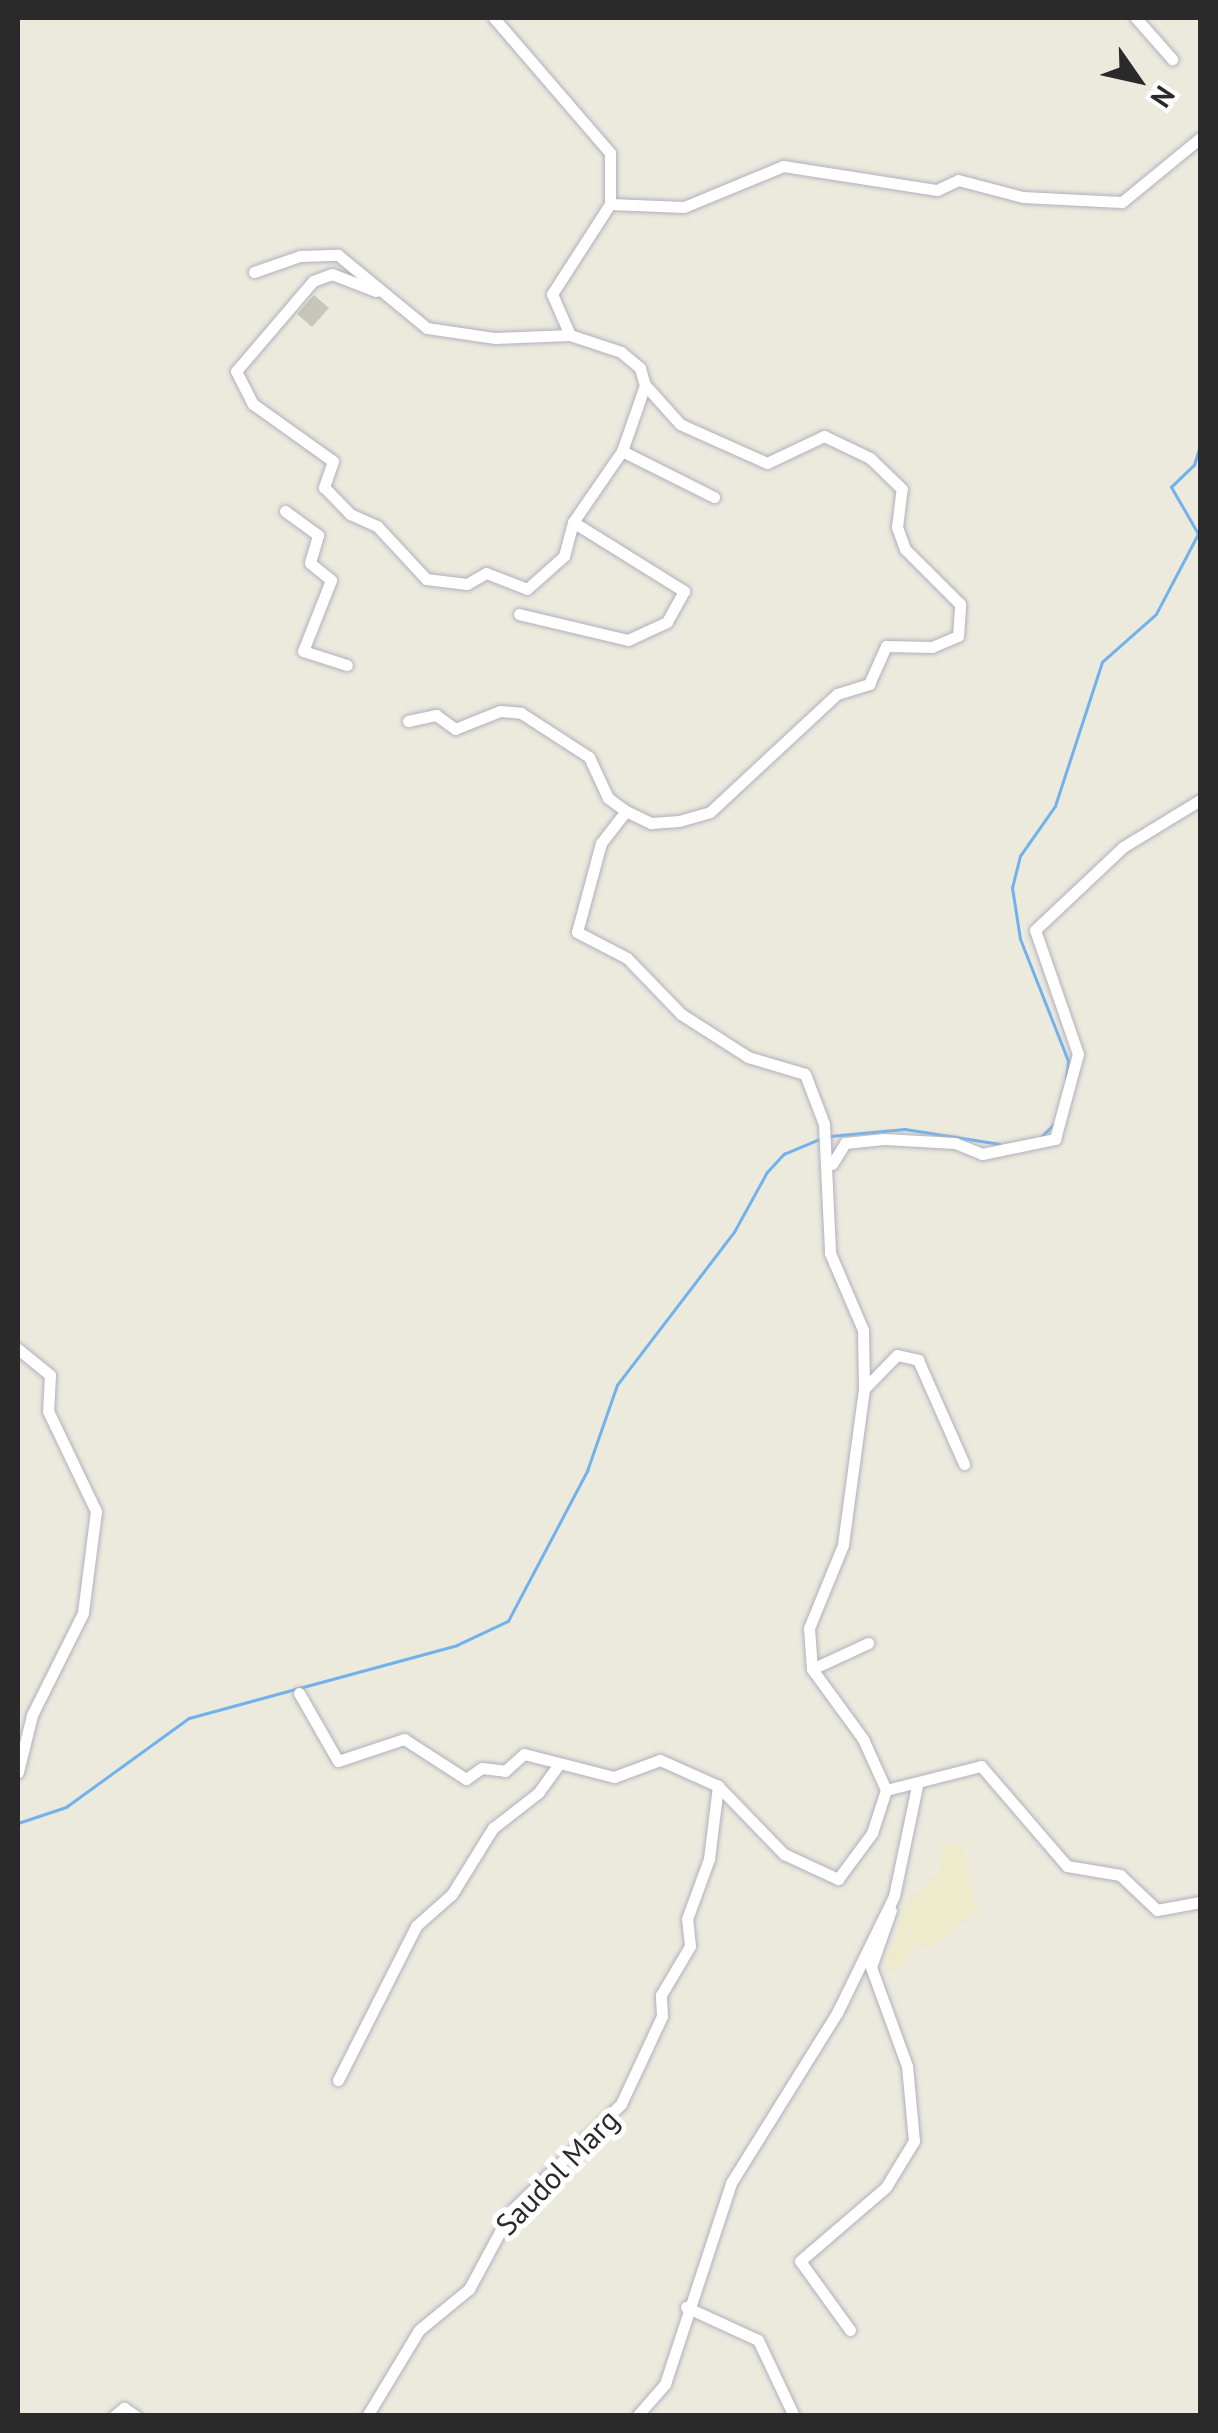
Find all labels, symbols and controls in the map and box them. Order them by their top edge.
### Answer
north arrow [1088,30,1188,130]
text: N [1143,79,1184,115]
street label: Saudol Marg [488,2102,626,2242]

